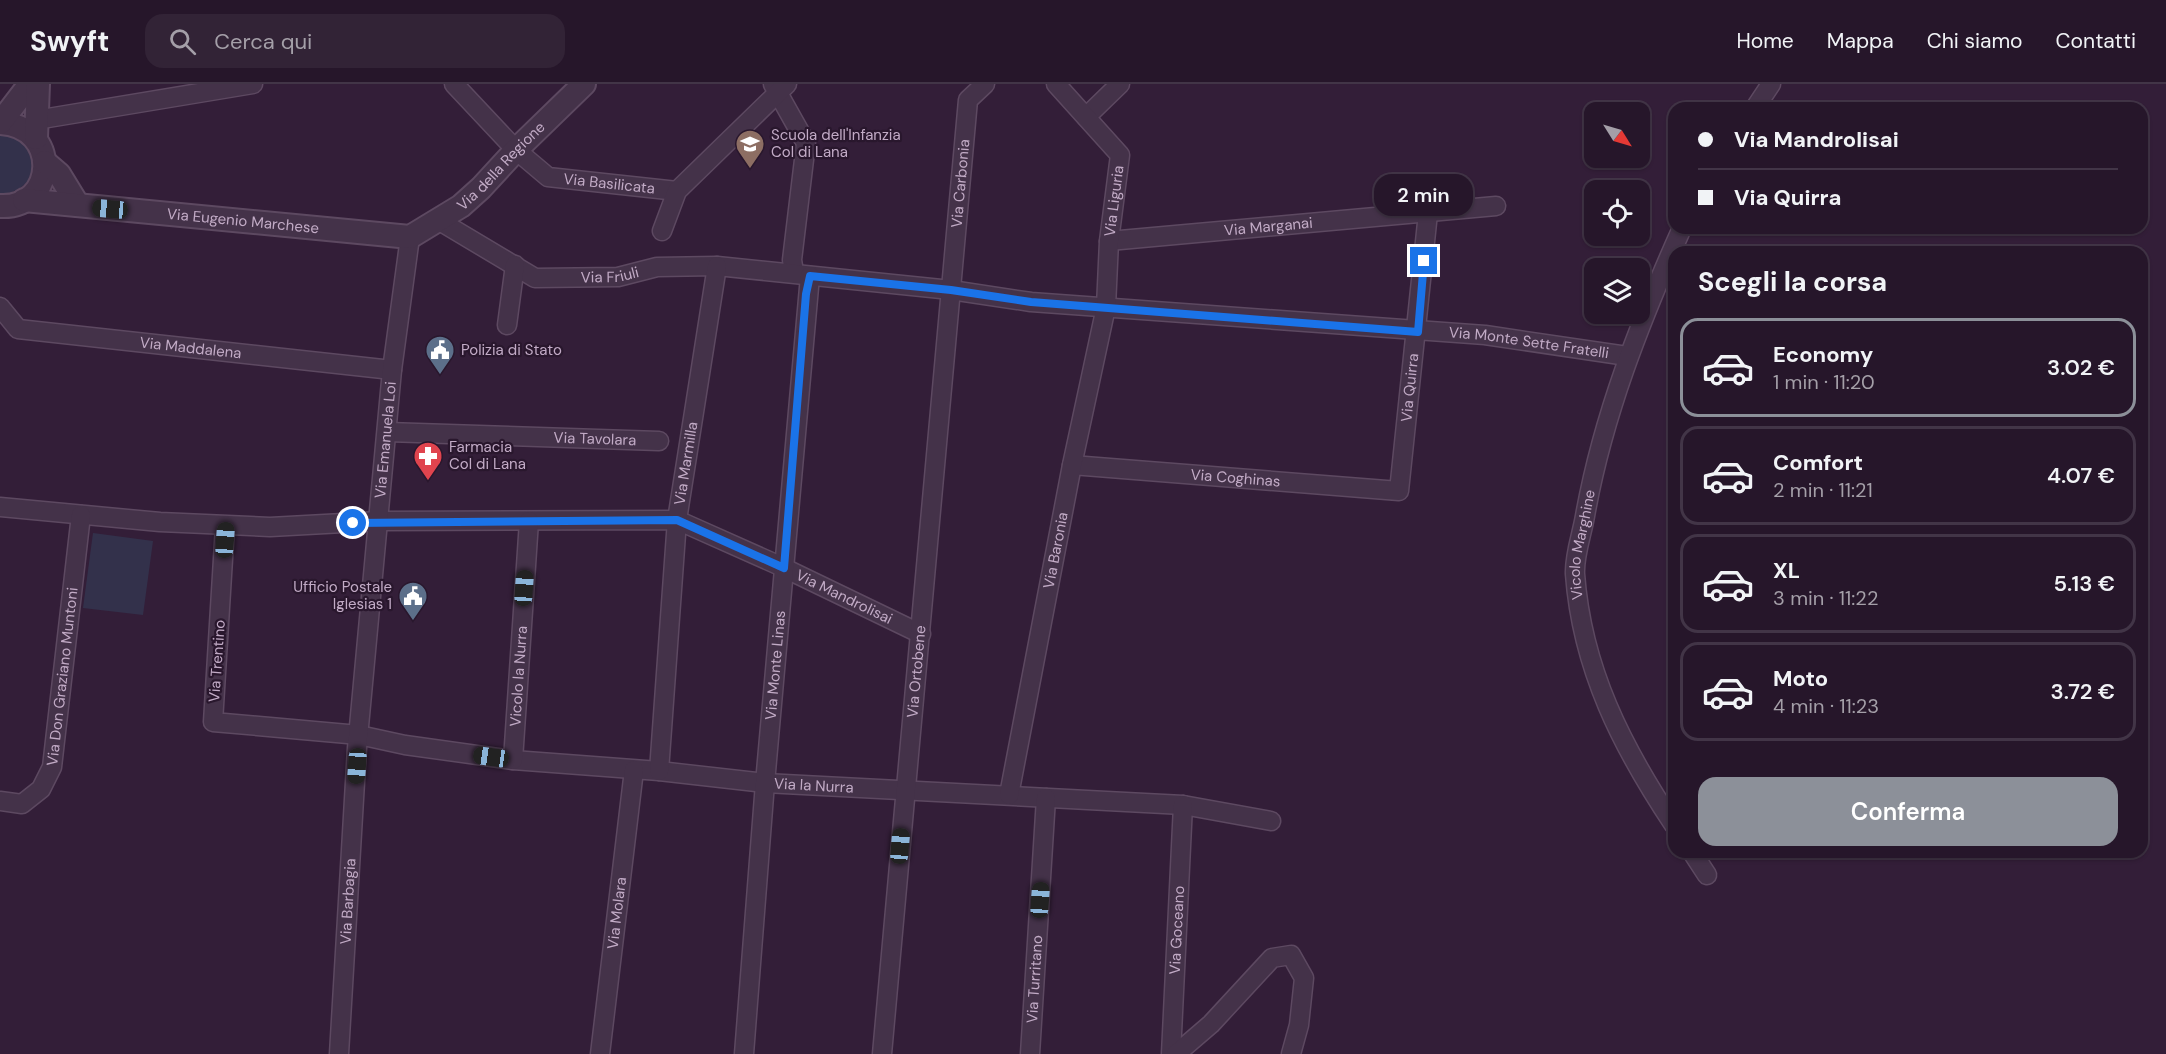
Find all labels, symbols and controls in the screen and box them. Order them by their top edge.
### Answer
search box [145,14,565,68]
text: Swyft [30,23,109,60]
icon: search [166,25,199,58]
text: Cerca qui [214,27,312,56]
text: Home [1736,27,1794,55]
text: Mappa [1827,27,1894,55]
text: Chi siamo [1927,27,2023,55]
text: Contatti [2056,27,2136,55]
north arrow [1584,102,1650,168]
map controls [1584,102,1650,324]
street label: Via della Regione [453,117,549,215]
place label: Scuola dell'Infanzia Col di Lana [771,125,901,162]
text: Via Mandrolisai [1734,125,1899,154]
school or university icon: Scuola dell'Infanzia Col di Lana [734,128,766,170]
street label: Via Carbonia [947,138,974,229]
street label: Via Liguria [1100,164,1129,238]
street label: Via Basilicata [563,169,656,199]
callout: 2 min [1374,174,1474,216]
button: locate [1584,180,1650,246]
text: 2 min [1397,182,1450,208]
text: Via Quirra [1734,183,1841,212]
car [91,198,129,220]
street label: Via Eugenio Marchese [166,204,320,238]
street label: Via Marganai [1223,213,1314,241]
route end [1410,247,1437,274]
button: layers [1584,258,1650,324]
street label: Via Friuli [581,262,641,287]
text: Scegli la corsa [1698,264,1887,299]
street label: Via Monte Sette Fratelli [1448,322,1610,363]
street label: Via Maddalena [139,332,242,363]
public building icon: Polizia di Stato [424,334,456,376]
place label: Polizia di Stato [461,340,562,360]
text: Economy [1773,340,1873,369]
icon: car [1701,341,1755,395]
street label: Via Quirra [1396,352,1423,423]
text: 3.02 € [2047,353,2115,382]
text: 1 min · 11:20 [1773,369,1875,395]
street label: Via Emanuela Loi [370,381,401,499]
street label: Via Marmilla [670,420,702,506]
street label: Via Tavolara [553,428,637,450]
place label: Farmacia Col di Lana [449,437,526,474]
pharmacy icon: Farmacia Col di Lana [412,440,444,482]
text: Comfort [1773,448,1863,477]
icon: car [1701,449,1755,503]
text: 4.07 € [2047,461,2115,490]
street label: Via Coghinas [1190,464,1281,492]
text: 2 min · 11:21 [1773,477,1873,503]
street label: Vicolo Marghine [1565,488,1600,601]
route start [339,509,366,536]
street label: Via Baronia [1039,510,1073,590]
car [215,521,235,559]
text: XL [1773,556,1800,585]
icon: car [1701,557,1755,611]
street label: Via Mandrolisai [792,565,896,629]
car [514,569,534,607]
text: 5.13 € [2053,569,2115,598]
place label: Ufficio Postale Iglesias 1 [293,577,392,614]
public building icon: Ufficio Postale Iglesias 1 [397,580,429,622]
text: 3 min · 11:22 [1773,585,1878,611]
street label: Via Don Graziano Muntoni [42,586,83,767]
street label: Via Monte Linas [761,610,790,721]
street label: Via Trentino [204,619,230,703]
street label: Vicolo la Nurra [505,625,532,727]
street label: Via Ortobene [902,625,931,719]
text: Moto [1773,664,1828,693]
icon: car [1701,665,1755,719]
text: 3.72 € [2051,677,2115,706]
text: 4 min · 11:23 [1773,693,1879,719]
car [472,746,510,768]
car [347,747,367,785]
street label: Via la Nurra [773,773,854,798]
button: Conferma [1698,777,2118,846]
car [889,827,911,865]
street label: Via Barbagia [335,858,361,945]
street label: Via Molara [603,876,631,950]
car [1030,881,1050,919]
street label: Via Goceano [1165,885,1189,975]
street label: Via Turritano [1022,934,1047,1024]

